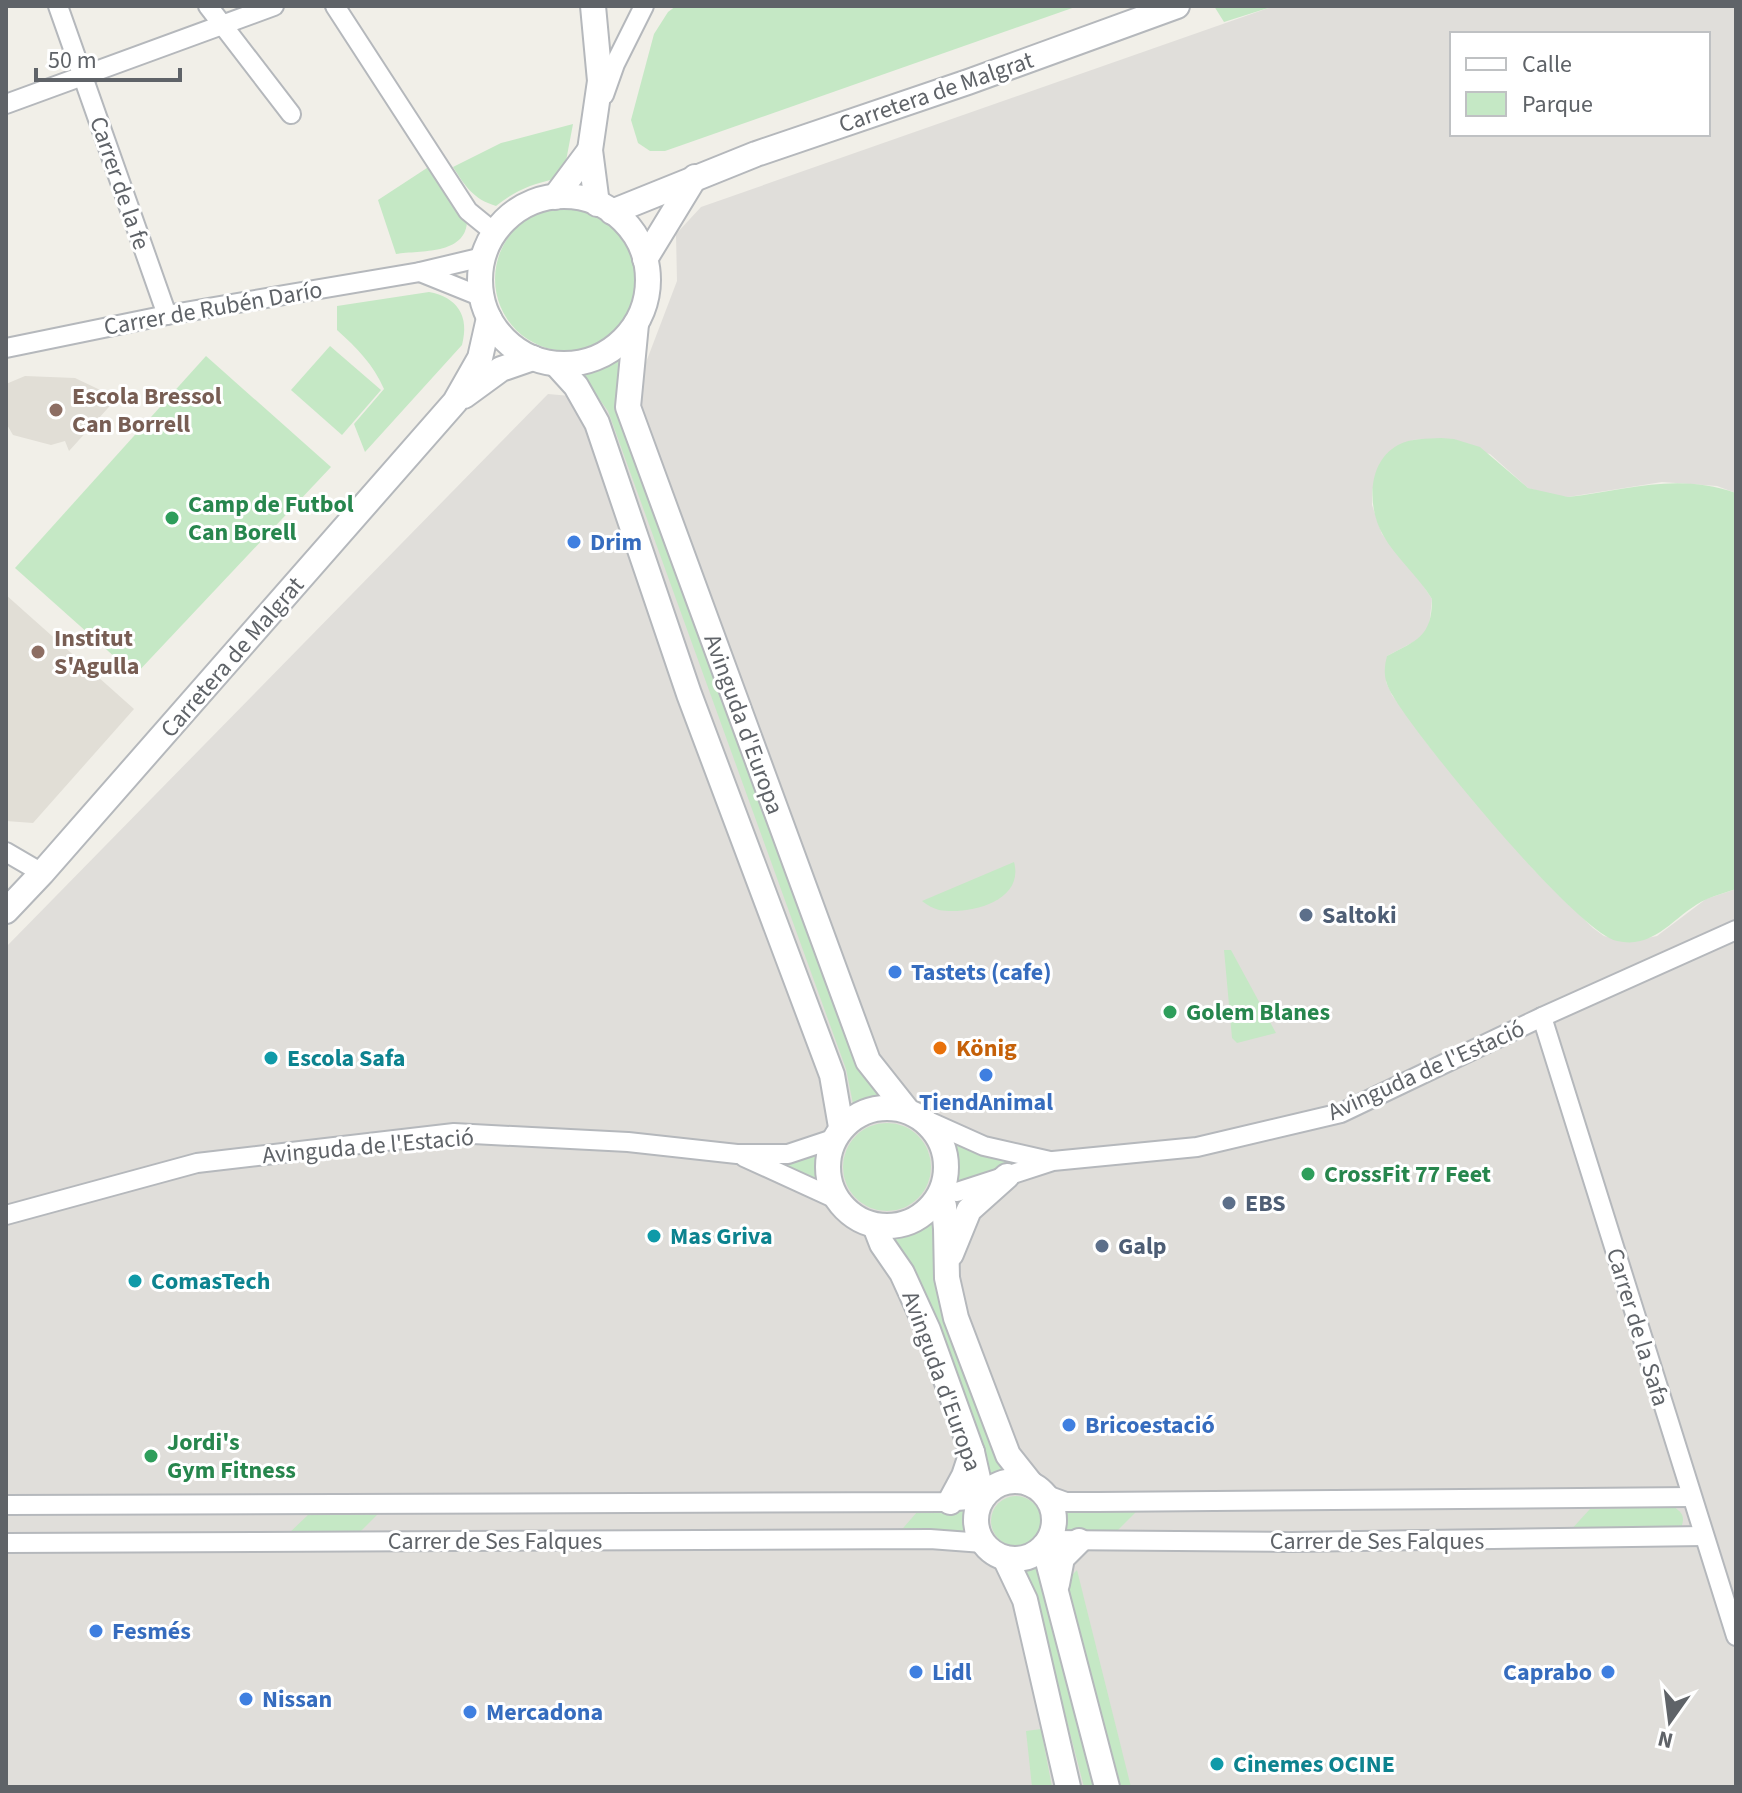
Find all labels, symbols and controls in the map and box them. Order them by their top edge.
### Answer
scale bar [36,32,180,82]
legend [1450,32,1710,136]
text: 50 m [48,43,97,78]
street label: Carretera de Malgrat [834,43,1038,142]
text: Calle [1522,47,1572,82]
text: Parque [1522,87,1593,122]
street label: Carrer de la fe [80,112,159,255]
street label: Carrer de Rubén Darío [101,272,325,345]
place label: Escola Bressol Can Borrell [72,379,222,442]
marker: Escola Bressol Can Borrell [47,401,65,419]
place label: Camp de Futbol Can Borell [188,487,354,550]
marker: Camp de Futbol Can Borell [163,509,181,527]
place label: Drim [590,525,642,560]
marker: Drim [565,533,583,551]
street label: Carretera de Malgrat [152,569,312,746]
place label: Institut S'Agulla [54,621,139,684]
street label: Avinguda d'Europa [695,629,792,819]
marker: Institut S'Agulla [29,643,47,661]
place label: Saltoki [1322,898,1397,933]
marker: Saltoki [1297,906,1315,924]
place label: Tastets (cafe) [911,955,1051,990]
marker: Tastets (cafe) [886,963,904,981]
place label: Golem Blanes [1186,995,1330,1030]
marker: Golem Blanes [1161,1003,1179,1021]
street label: Avinguda de l'Estació [1322,1011,1530,1130]
place label: König [956,1031,1017,1066]
marker: König [931,1039,949,1057]
place label: Escola Safa [287,1041,405,1076]
marker: Escola Safa [262,1049,280,1067]
marker: TiendAnimal [977,1066,995,1084]
place label: TiendAnimal [919,1085,1053,1120]
street label: Avinguda de l'Estació [261,1120,475,1173]
place label: CrossFit 77 Feet [1324,1157,1491,1192]
marker: CrossFit 77 Feet [1299,1165,1317,1183]
place label: EBS [1245,1186,1286,1221]
marker: EBS [1220,1194,1238,1212]
place label: Mas Griva [670,1219,773,1254]
marker: Mas Griva [645,1227,663,1245]
place label: Galp [1118,1229,1167,1264]
marker: Galp [1093,1237,1111,1255]
street label: Carrer de la Safa [1597,1244,1678,1411]
place label: ComasTech [151,1264,270,1299]
marker: ComasTech [126,1272,144,1290]
street label: Avinguda d'Europa [893,1286,990,1476]
place label: Bricoestació [1085,1408,1215,1443]
marker: Bricoestació [1060,1416,1078,1434]
place label: Jordi's Gym Fitness [167,1425,296,1488]
marker: Jordi's Gym Fitness [142,1447,160,1465]
street label: Carrer de Ses Falques [388,1524,602,1559]
street label: Carrer de Ses Falques [1270,1524,1484,1559]
place label: Fesmés [112,1614,191,1649]
marker: Fesmés [87,1622,105,1640]
place label: Lidl [932,1655,972,1690]
place label: Caprabo [1503,1655,1592,1690]
marker: Lidl [907,1663,925,1681]
marker: Caprabo [1599,1663,1617,1681]
north arrow [1630,1681,1710,1761]
place label: Nissan [262,1682,332,1717]
marker: Nissan [237,1690,255,1708]
place label: Mercadona [486,1695,603,1730]
marker: Mercadona [461,1703,479,1721]
text: N [1654,1722,1676,1757]
place label: Cinemes OCINE [1233,1747,1395,1782]
marker: Cinemes OCINE [1208,1755,1226,1773]

